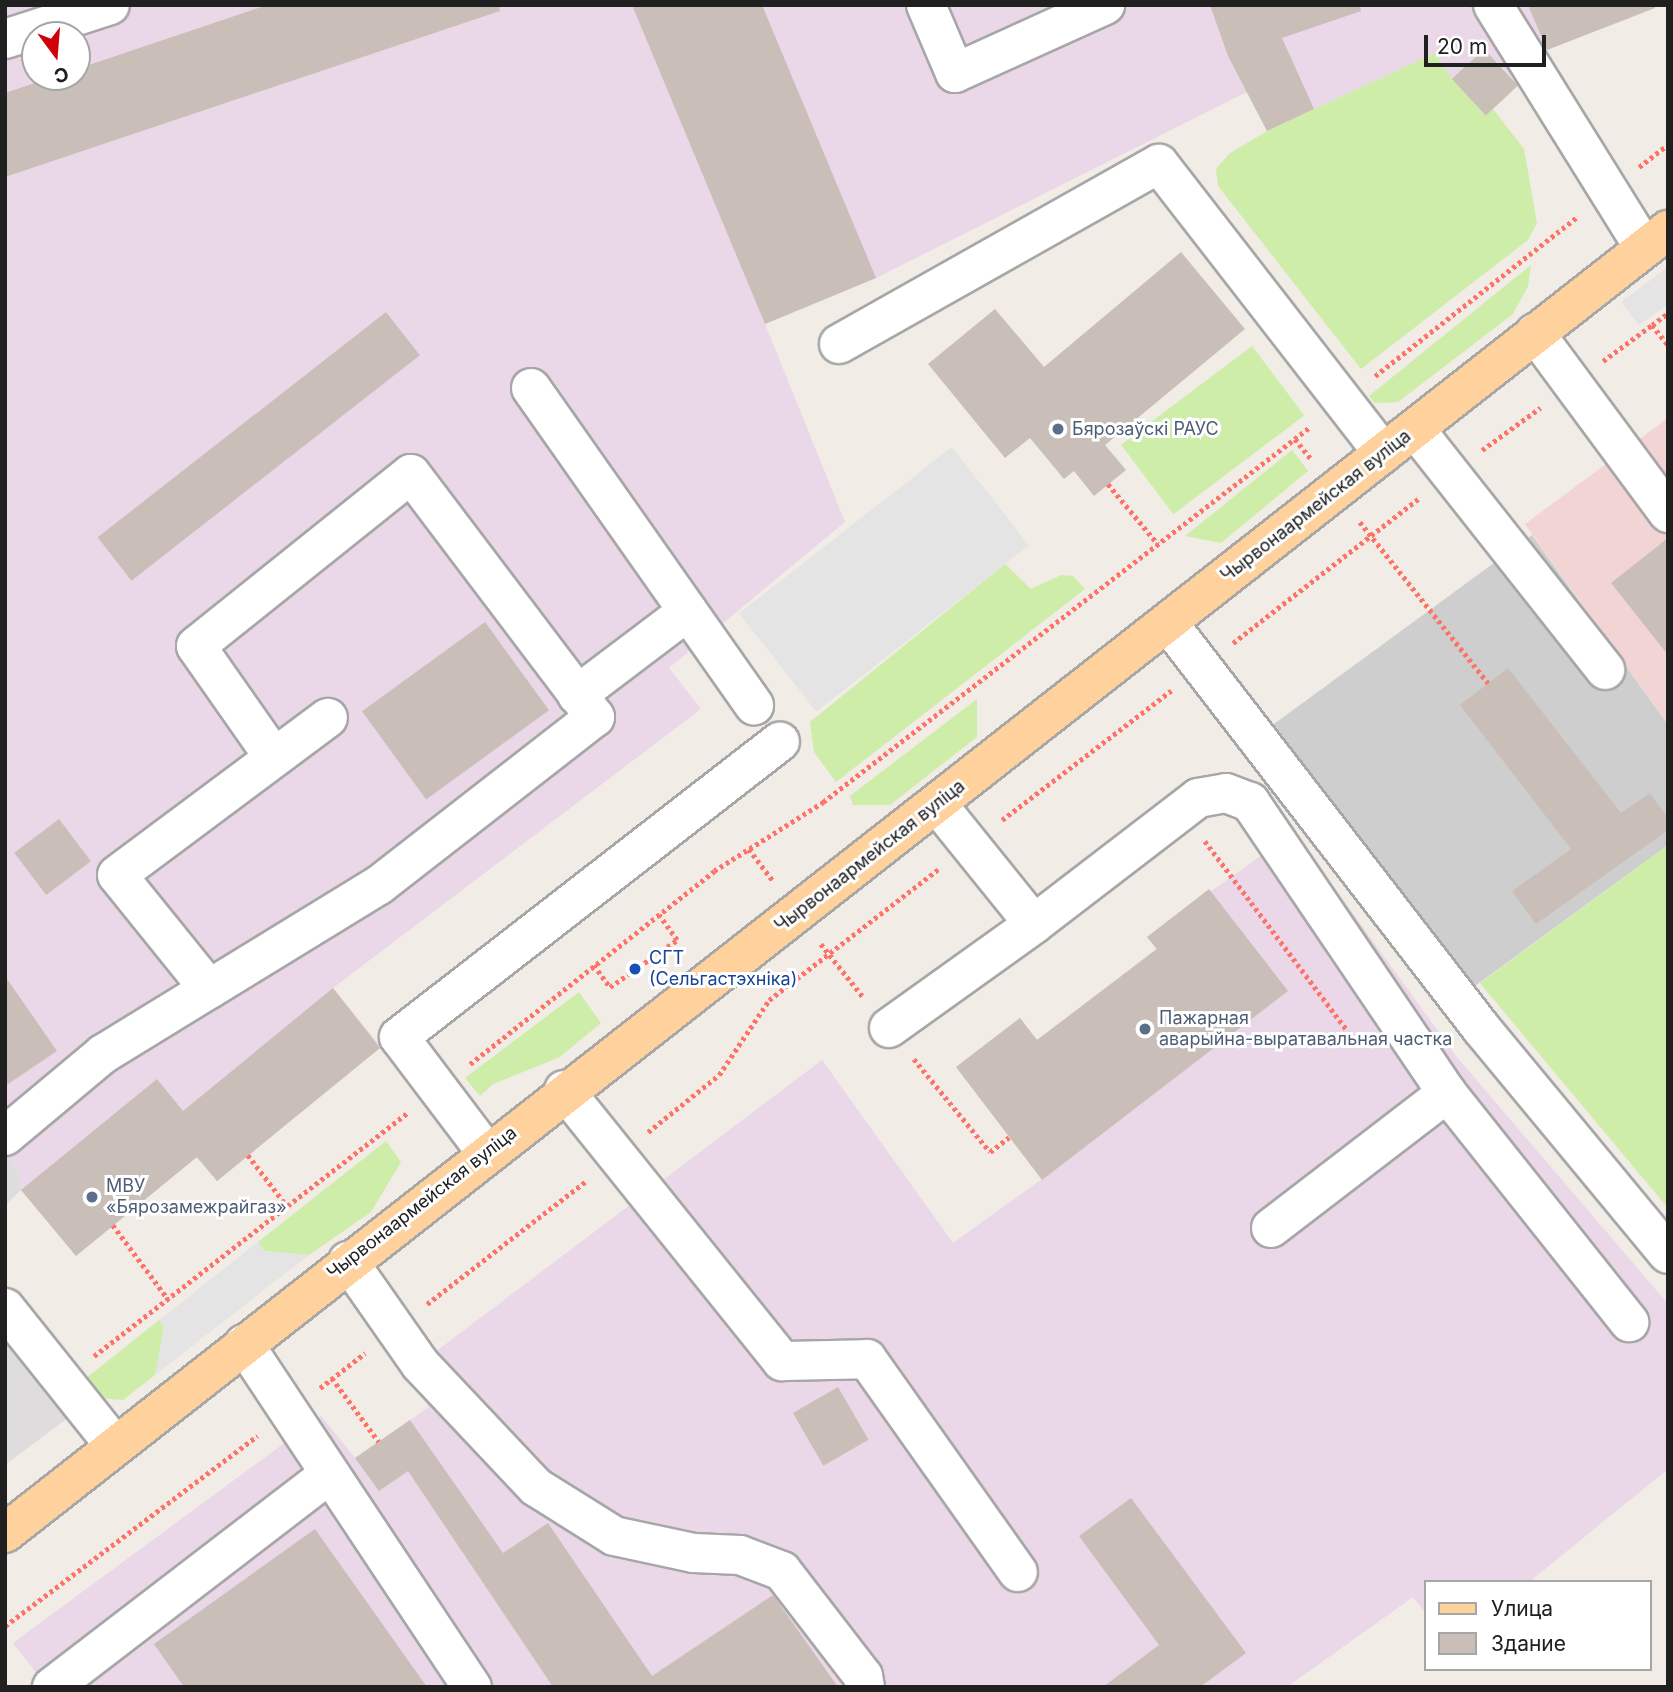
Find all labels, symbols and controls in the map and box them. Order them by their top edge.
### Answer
north arrow [21,21,91,91]
scale bar [1428,21,1550,65]
text: 20 m [1437,34,1487,59]
text: С [51,62,71,88]
place label: Бярозаўскі РАУС [1072,418,1219,440]
marker: Бярозаўскі РАУС [1050,421,1066,437]
street label: Чырвонаармейская вуліца [1217,425,1415,587]
street label: Чырвонаармейская вуліца [771,775,969,937]
place label: СГТ (Сельгастэхніка) [649,948,797,990]
marker: СГТ (Сельгастэхніка) [627,961,643,977]
place label: Пажарная аварыйна-выратавальная частка [1159,1008,1452,1050]
marker: Пажарная аварыйна-выратавальная частка [1137,1021,1153,1037]
street label: Чырвонаармейская вуліца [323,1122,521,1284]
place label: МВУ «Бярозамежрайгаз» [106,1176,287,1218]
marker: МВУ «Бярозамежрайгаз» [84,1189,100,1205]
legend [1424,1580,1652,1671]
text: Улица [1491,1596,1553,1621]
text: Здание [1491,1631,1566,1656]

